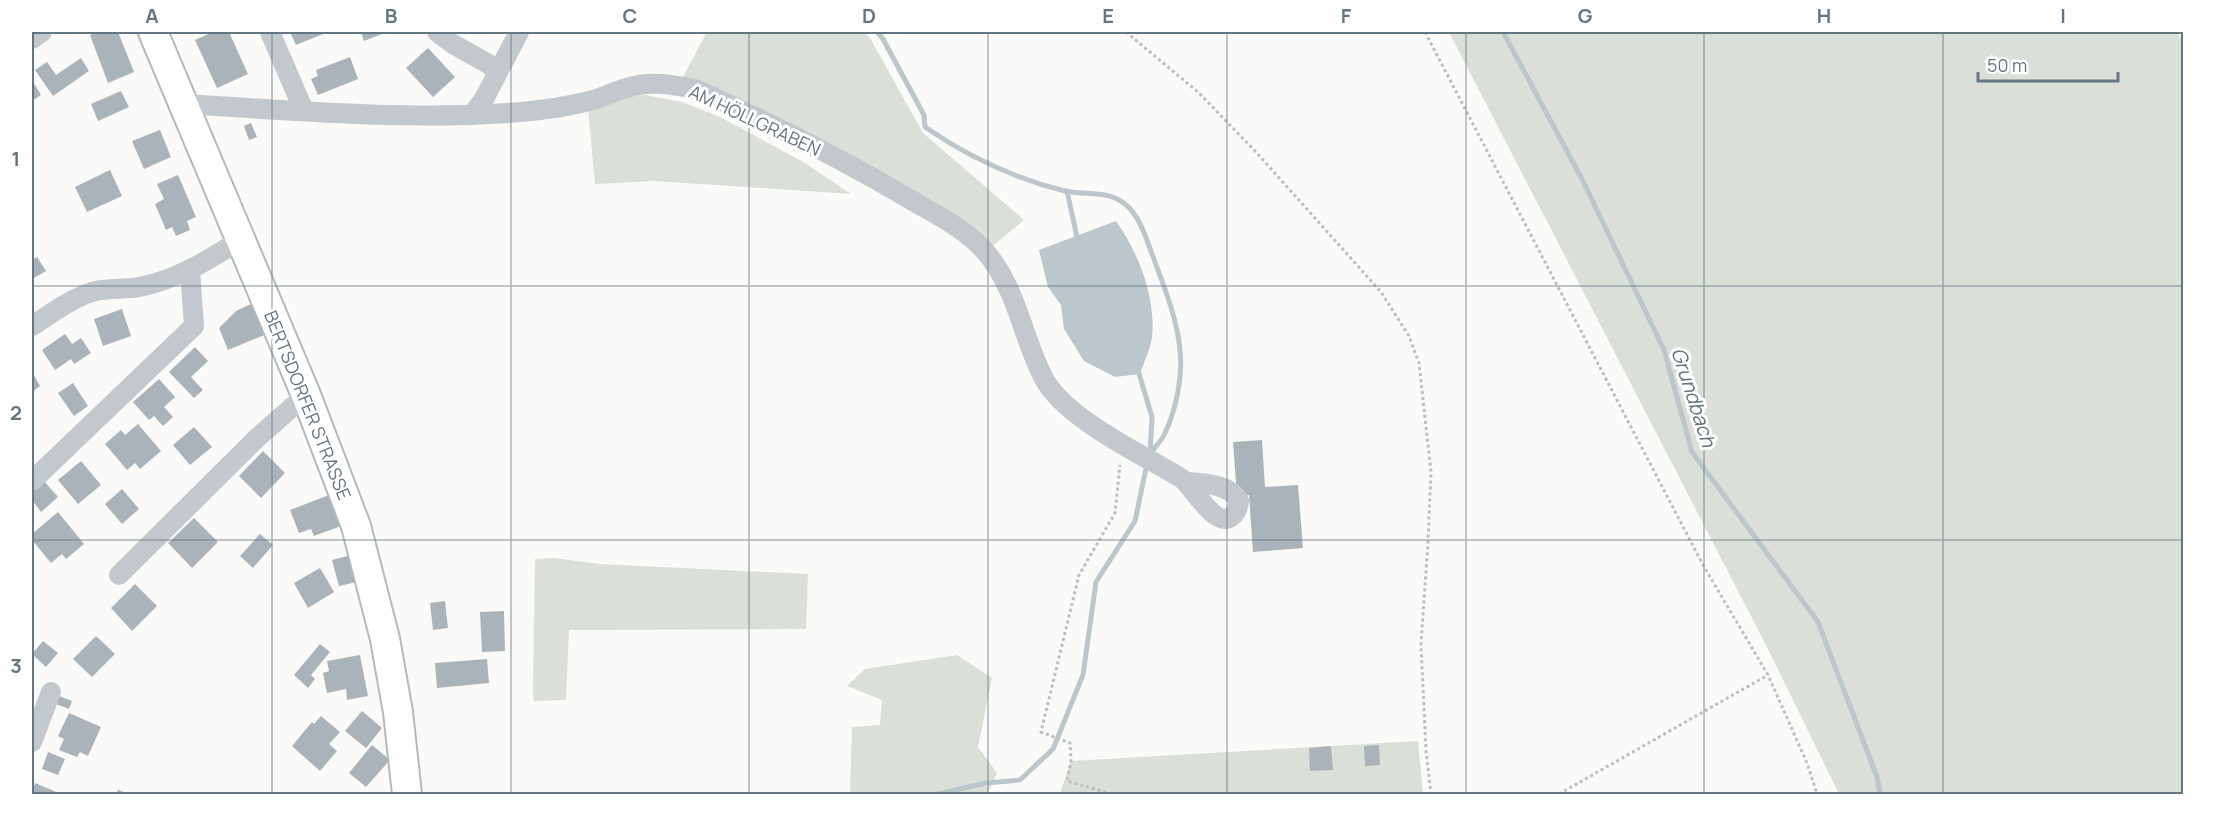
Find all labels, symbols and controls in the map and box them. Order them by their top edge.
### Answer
text: A [145,2,159,29]
text: B [385,2,398,29]
text: C [623,2,637,29]
text: D [862,2,876,29]
text: E [1102,2,1114,29]
text: F [1341,2,1352,29]
text: G [1578,2,1593,29]
text: H [1817,2,1831,29]
text: I [2060,2,2066,29]
scale bar [1978,45,2118,83]
text: 50 m [1987,53,2027,77]
street label: AM HÖLLGRABEN [685,79,825,161]
text: 1 [12,145,20,172]
street label: BERTSDORFER STRASSE [259,307,357,503]
water label: Grundbach [1665,344,1723,451]
text: 2 [10,399,22,426]
text: 3 [10,652,22,679]

